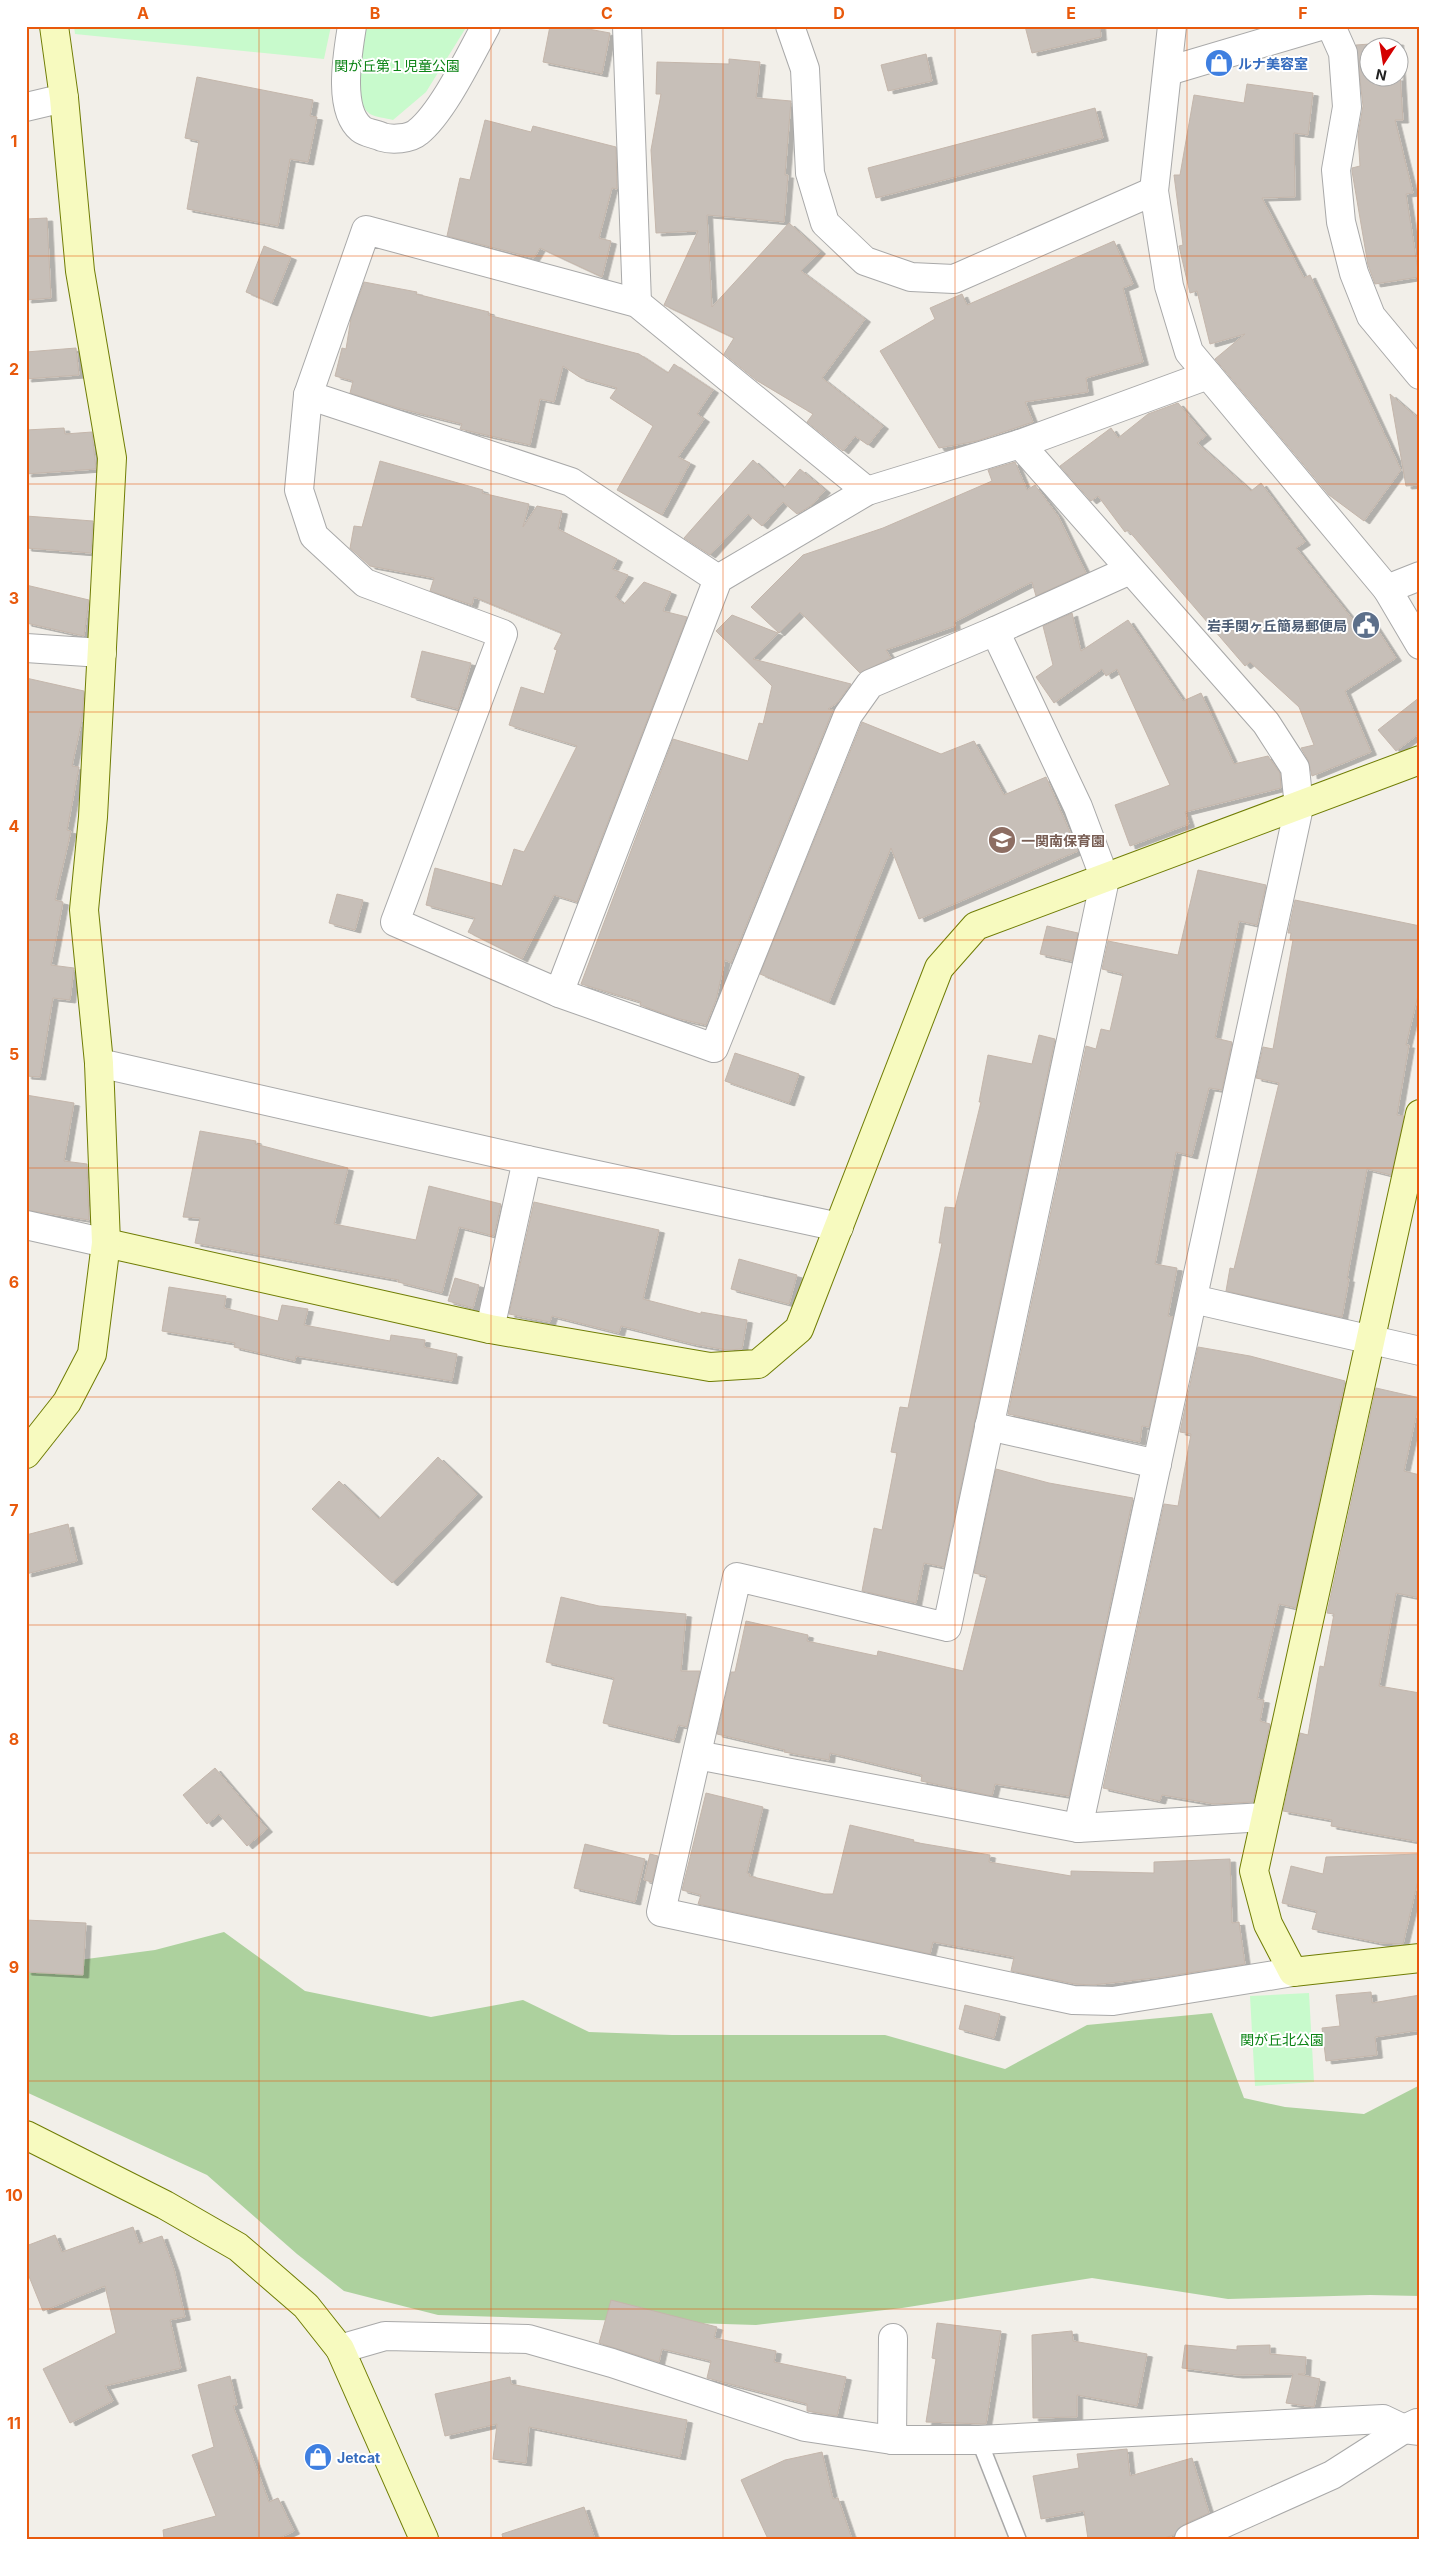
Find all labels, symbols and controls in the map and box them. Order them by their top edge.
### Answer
text: A [137,3,149,23]
text: B [370,3,380,23]
text: C [601,3,613,23]
text: D [833,3,845,23]
text: E [1066,3,1076,23]
text: F [1298,3,1308,23]
north arrow [1358,38,1408,88]
shop icon: ルナ美容室 [1204,48,1234,78]
place label: ルナ美容室 [1238,55,1308,72]
park label: 関が丘第１児童公園 [334,57,460,74]
text: N [1374,66,1388,85]
text: 1 [11,131,17,151]
text: 2 [9,359,19,379]
text: 3 [9,588,19,608]
public building icon: 岩手関ヶ丘簡易郵便局 [1351,610,1381,640]
place label: 岩手関ヶ丘簡易郵便局 [1207,617,1347,634]
text: 4 [9,816,20,836]
school or university icon: 一関南保育園 [987,825,1017,855]
place label: 一関南保育園 [1021,832,1105,849]
text: 5 [9,1044,19,1064]
text: 6 [9,1272,19,1292]
text: 7 [9,1500,19,1520]
text: 8 [9,1729,19,1749]
text: 9 [9,1957,19,1977]
park label: 関が丘北公園 [1240,2031,1324,2048]
text: 10 [5,2185,23,2205]
text: 11 [7,2413,21,2433]
shop icon: Jetcat [303,2442,333,2472]
place label: Jetcat [337,2449,380,2466]

